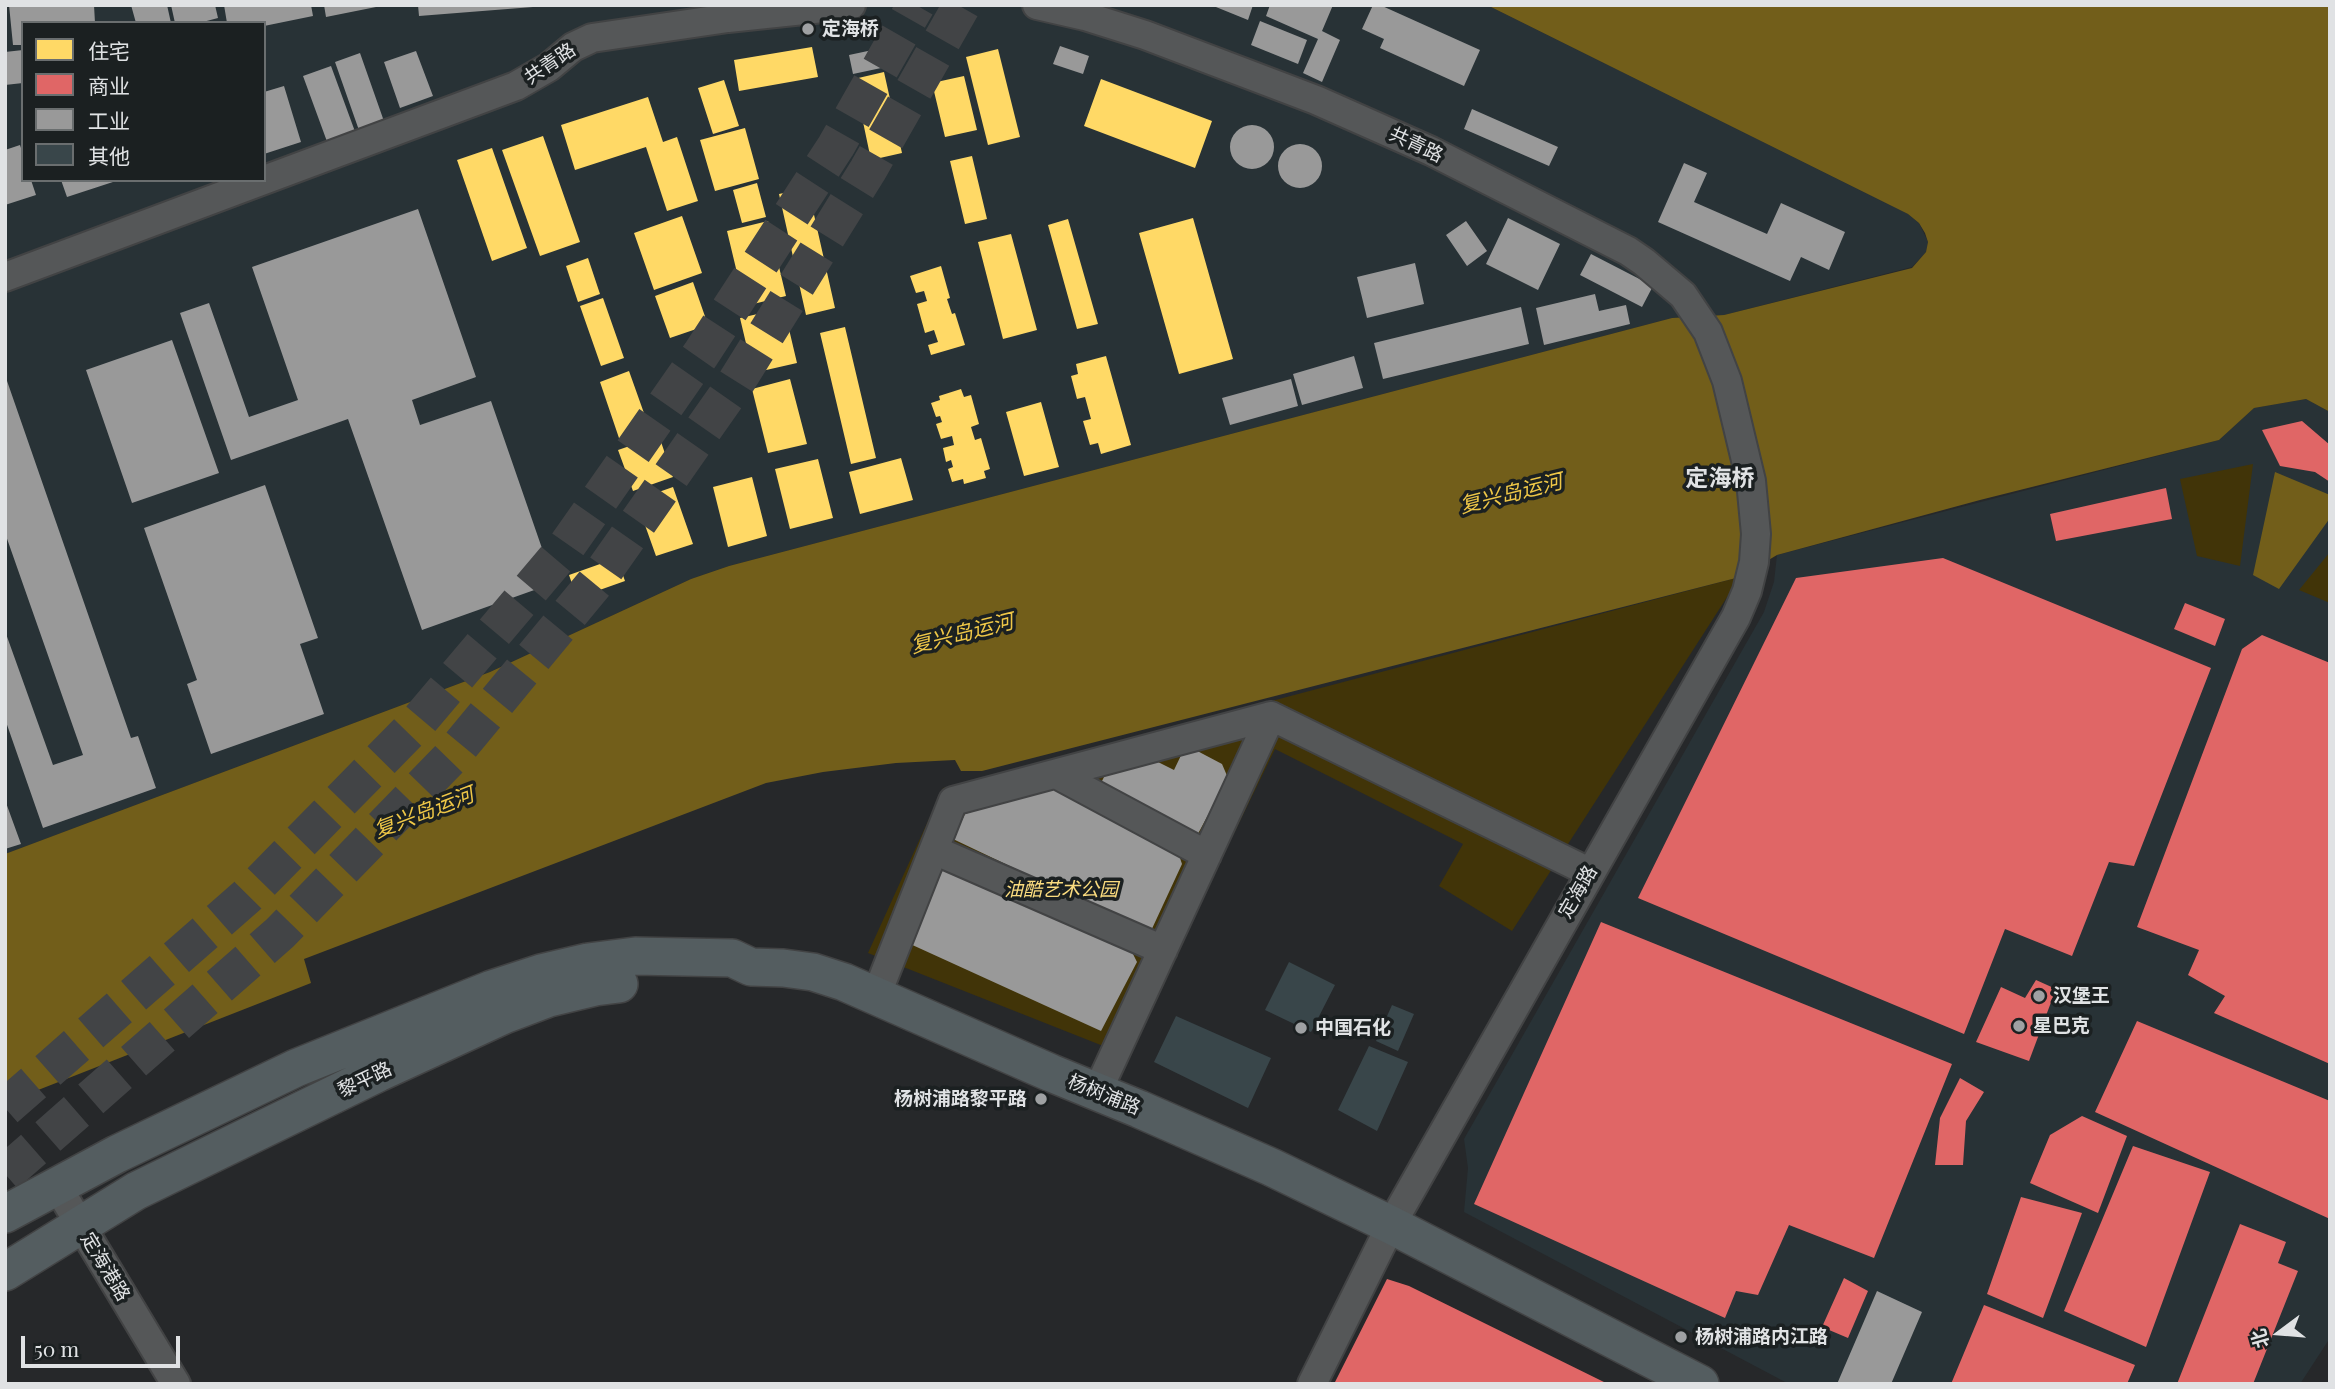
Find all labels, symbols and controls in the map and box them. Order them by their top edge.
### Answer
place label: 定海桥 [822,18,879,40]
legend [21,21,266,182]
marker: 定海桥 [800,21,816,37]
text: 住宅 [88,36,130,64]
street label: 共青路 [520,39,580,89]
text: 商业 [88,71,130,99]
text: 工业 [88,106,130,134]
street label: 共青路 [1385,123,1447,167]
text: 其他 [88,141,130,169]
district label: 定海桥 [1686,465,1754,493]
water label: 复兴岛运河 [1457,469,1565,519]
water label: 复兴岛运河 [908,609,1016,659]
water label: 复兴岛运河 [370,782,478,844]
street label: 定海路 [1554,862,1602,922]
park label: 油酷艺术公园 [1004,879,1118,901]
place label: 汉堡王 [2053,985,2110,1007]
marker: 汉堡王 [2031,988,2047,1004]
place label: 星巴克 [2033,1015,2090,1037]
place label: 中国石化 [1315,1017,1391,1039]
marker: 星巴克 [2011,1018,2027,1034]
marker: 中国石化 [1293,1020,1309,1036]
street label: 黎平路 [334,1058,396,1102]
street label: 杨树浦路 [1064,1070,1144,1120]
place label: 杨树浦路黎平路 [894,1088,1027,1110]
marker: 杨树浦路黎平路 [1033,1091,1049,1107]
street label: 定海港路 [76,1229,134,1305]
north arrow [2244,1298,2314,1368]
scale bar [24,1322,184,1366]
place label: 杨树浦路内江路 [1695,1326,1828,1348]
text: 北 [2244,1326,2274,1352]
marker: 杨树浦路内江路 [1673,1329,1689,1345]
text: 50 m [34,1334,79,1362]

